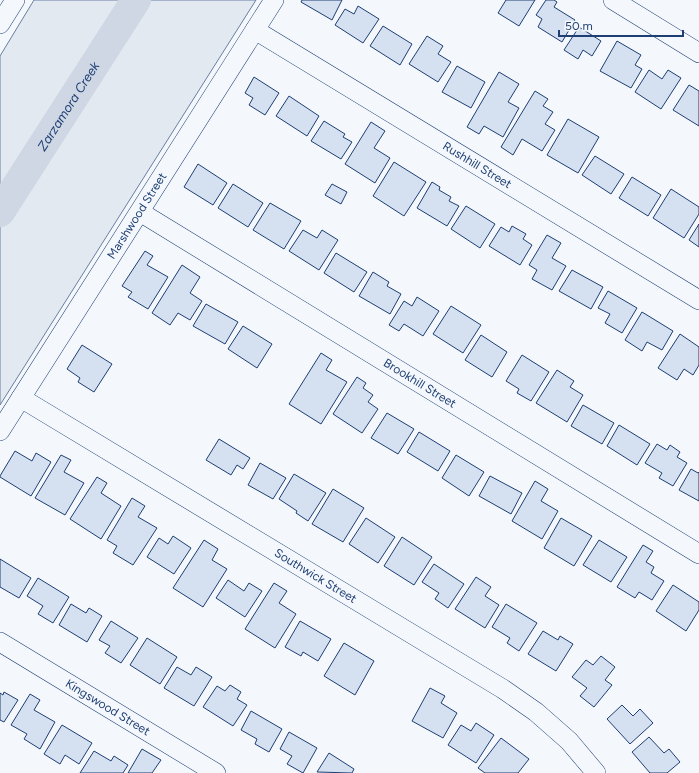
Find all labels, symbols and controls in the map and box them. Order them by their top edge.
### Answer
scale bar [559,12,683,38]
text: 50 m [565,19,593,33]
water label: Zarzamora Creek [34,58,102,153]
street label: Rushhill Street [440,139,514,192]
street label: Marshwood Street [104,170,170,262]
street label: Brookhill Street [381,356,459,411]
street label: Southwick Street [272,546,359,606]
street label: Kingswood Street [63,676,153,739]

